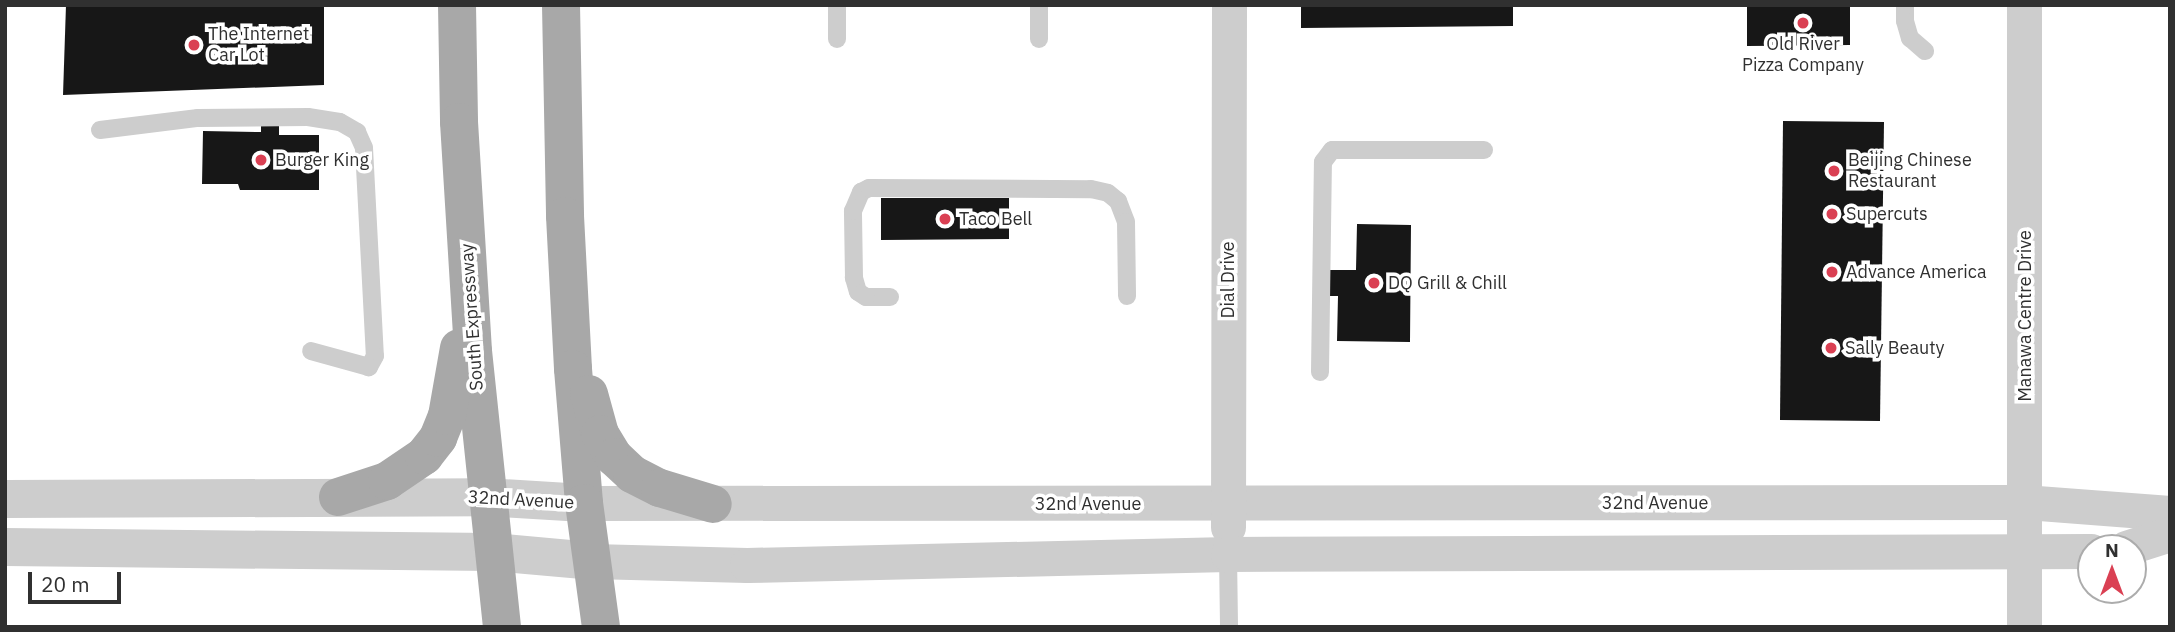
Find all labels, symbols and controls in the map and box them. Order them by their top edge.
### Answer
marker: Old River Pizza Company [1795,15,1811,31]
place label: The Internet Car Lot [208,24,309,66]
place label: Old River Pizza Company [1742,34,1864,76]
marker: The Internet Car Lot [186,37,202,53]
place label: Burger King [275,149,369,171]
place label: Beijing Chinese Restaurant [1848,150,1972,192]
marker: Burger King [253,152,269,168]
marker: Beijing Chinese Restaurant [1826,163,1842,179]
place label: Supercuts [1846,203,1928,225]
marker: Supercuts [1824,206,1840,222]
place label: Taco Bell [959,208,1032,230]
marker: Taco Bell [937,211,953,227]
street label: Manawa Centre Drive [2014,230,2036,402]
street label: Dial Drive [1217,241,1239,319]
street label: South Expressway [456,243,488,391]
place label: Advance America [1846,261,1986,283]
marker: Advance America [1824,264,1840,280]
place label: DQ Grill & Chill [1388,272,1507,294]
marker: DQ Grill & Chill [1366,275,1382,291]
place label: Sally Beauty [1845,337,1945,359]
marker: Sally Beauty [1823,340,1839,356]
street label: 32nd Avenue [467,486,575,514]
street label: 32nd Avenue [1602,492,1708,514]
street label: 32nd Avenue [1035,493,1141,515]
north arrow [2077,534,2147,604]
text: N [2105,538,2119,562]
scale bar [32,558,124,602]
text: 20 m [41,570,90,598]

